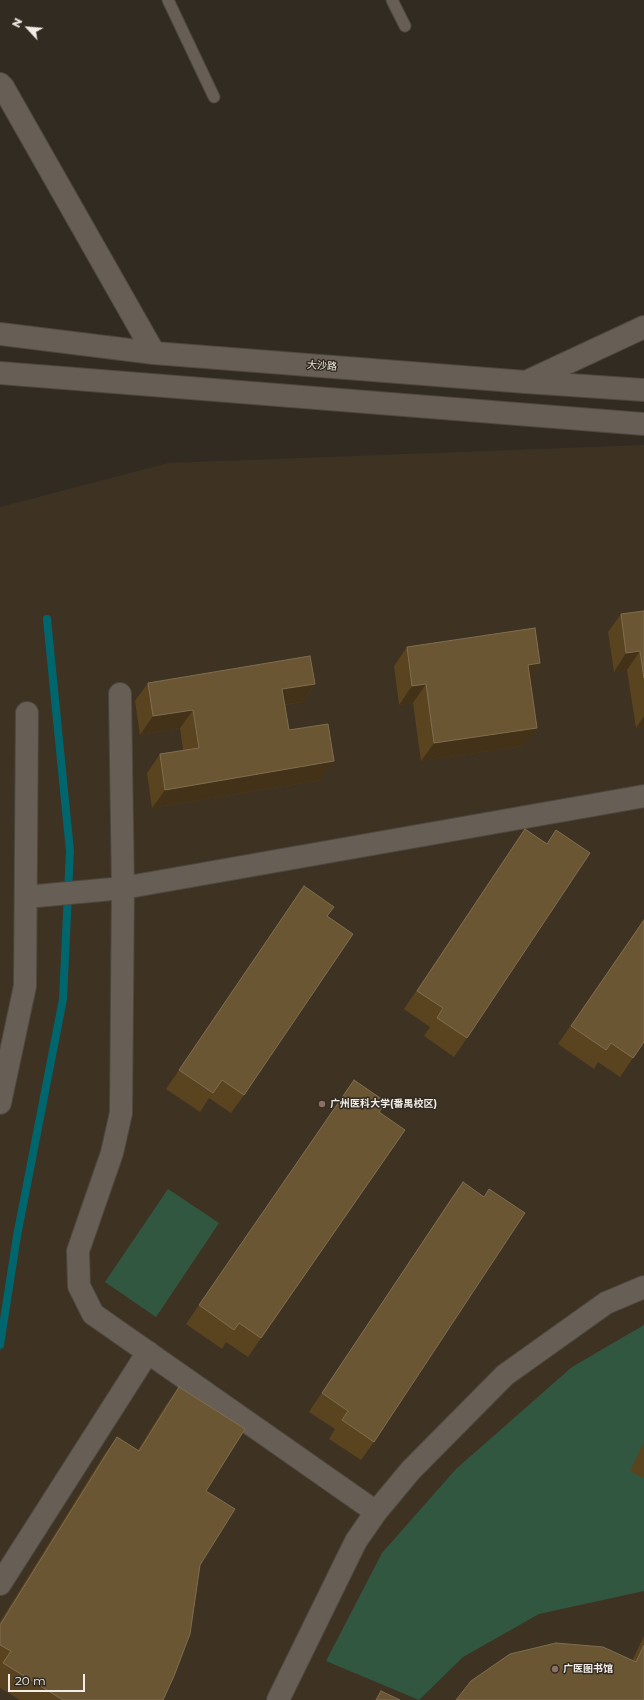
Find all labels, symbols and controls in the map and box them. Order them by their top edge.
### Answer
north arrow [8,8,48,48]
text: N [9,16,25,30]
street label: 大沙路 [307,359,337,373]
place label: 广州医科大学(番禺校区) [330,1098,437,1110]
marker: 广州医科大学(番禺校区) [317,1099,327,1109]
place label: 广医图书馆 [563,1663,613,1675]
marker: 广医图书馆 [550,1664,560,1674]
scale bar [10,1666,87,1692]
text: 20 m [15,1673,46,1688]

